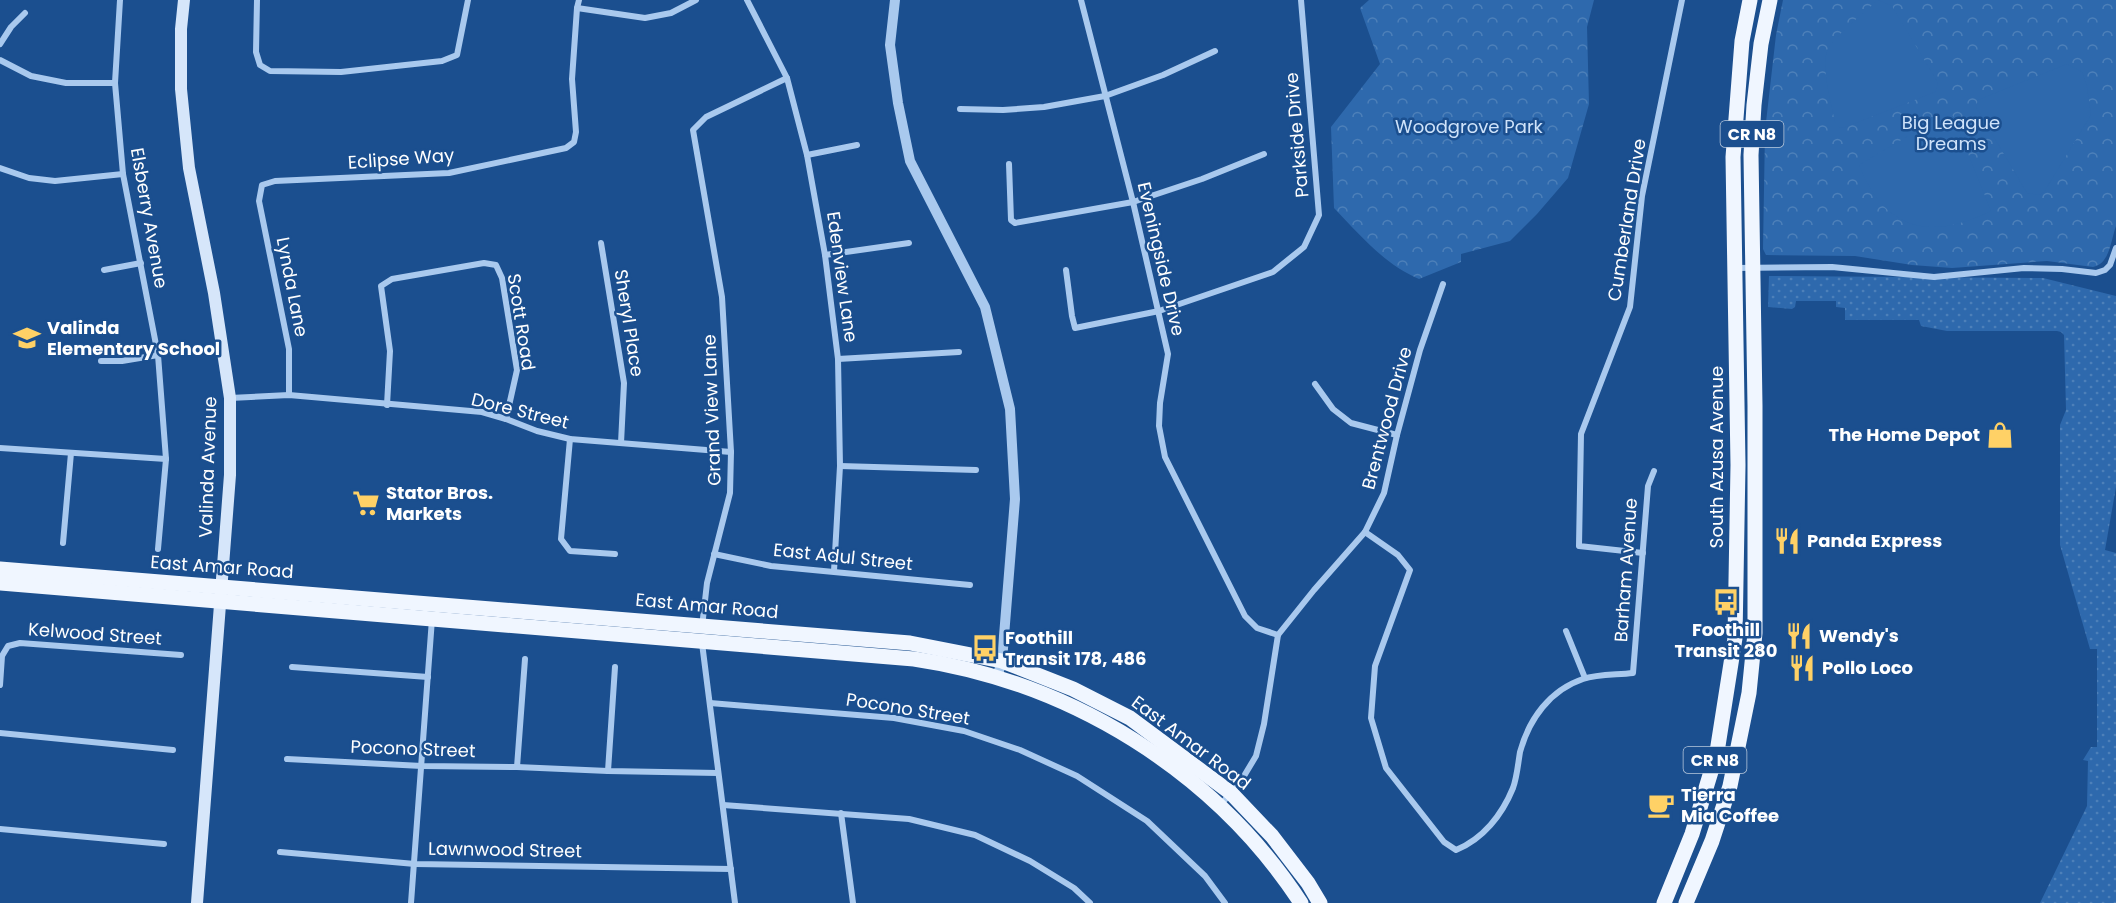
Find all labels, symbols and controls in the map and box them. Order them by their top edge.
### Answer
street label: Parkside Drive [1279,71,1314,199]
park label: Big League Dreams [1902,110,2000,156]
park label: Woodgrove Park [1395,114,1544,139]
road number: CR N8 [1720,121,1784,147]
street label: Cumberland Drive [1601,137,1652,303]
street label: Eclipse Way [347,142,455,175]
street label: Elsberry Avenue [125,146,174,290]
street label: Eveningside Drive [1132,179,1191,338]
street label: Edenview Lane [821,210,864,344]
street label: Lynda Lane [271,235,314,339]
street label: Sheryl Place [609,267,650,378]
street label: Scott Road [502,272,541,372]
place label: Valinda Elementary School [47,315,220,361]
school or university icon: Valinda Elementary School [12,323,42,353]
street label: Grand View Lane [696,334,727,486]
street label: Brentwood Drive [1355,344,1418,492]
street label: South Azusa Avenue [1704,366,1729,548]
street label: Dore Street [469,386,571,435]
street label: Valinda Avenue [193,396,222,538]
shop icon: The Home Depot [1985,420,2015,450]
place label: The Home Depot [1829,422,1980,447]
place label: Stator Bros. Markets [386,480,493,526]
supermarket icon: Stator Bros. Markets [351,488,381,518]
street label: Barham Avenue [1608,497,1643,643]
restaurant icon: Panda Express [1772,526,1802,556]
place label: Panda Express [1807,528,1942,553]
street label: East Adul Street [772,537,914,576]
street label: East Amar Road [150,549,294,584]
street label: East Amar Road [635,587,780,624]
bus stop icon: Foothill Transit 280 [1711,587,1741,617]
street label: Kelwood Street [27,616,163,651]
place label: Foothill Transit 280 [1675,617,1777,663]
restaurant icon: Wendy's [1784,621,1814,651]
place label: Wendy's [1819,623,1899,648]
place label: Foothill Transit 178, 486 [1005,625,1147,671]
bus stop icon: Foothill Transit 178, 486 [970,633,1000,663]
restaurant icon: Pollo Loco [1787,653,1817,683]
place label: Pollo Loco [1822,655,1913,680]
street label: Pocono Street [844,686,972,731]
street label: East Amar Road [1127,689,1256,796]
street label: Pocono Street [350,734,476,763]
road number: CR N8 [1684,747,1746,773]
place label: Tierra Mia Coffee [1681,782,1779,828]
cafe icon: Tierra Mia Coffee [1646,790,1676,820]
street label: Lawnwood Street [428,836,582,863]

